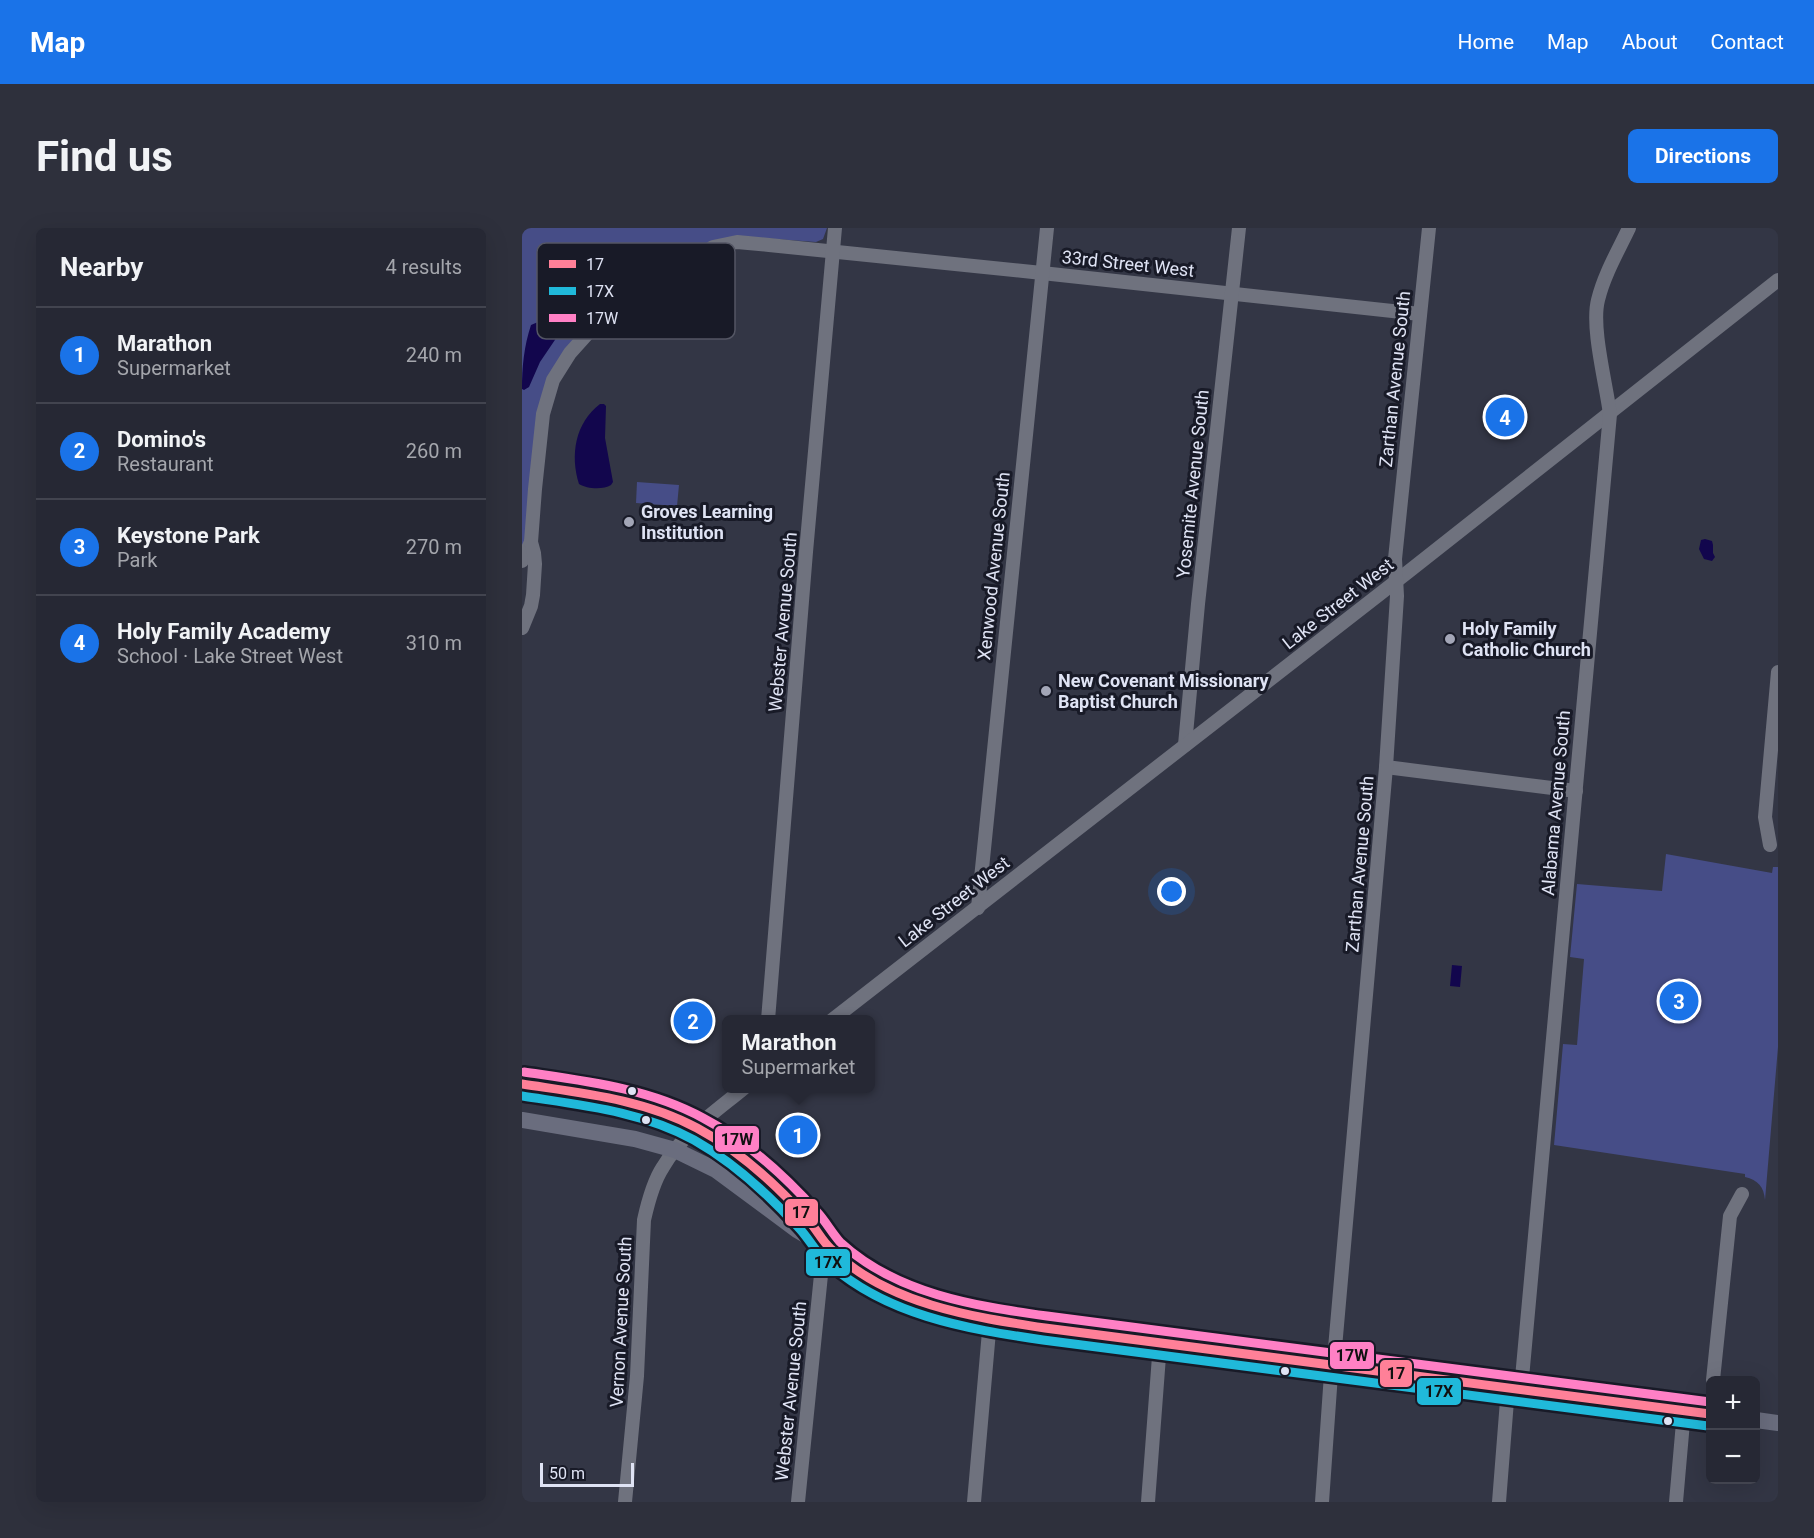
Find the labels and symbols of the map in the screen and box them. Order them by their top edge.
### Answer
legend [537,243,735,339]
street label: 33rd Street West [1061,246,1195,281]
text: 17 [586,255,604,274]
text: 17X [586,282,614,301]
street label: Zarthan Avenue South [1375,290,1414,468]
text: 17W [586,309,618,328]
street label: Yosemite Avenue South [1172,389,1213,579]
pin: 4 [1486,394,1524,440]
street label: Xenwood Avenue South [973,471,1014,661]
place label: Groves Learning Institution [641,501,773,543]
marker: Groves Learning Institution [622,515,636,529]
street label: Webster Avenue South [764,531,801,713]
street label: Lake Street West [1278,554,1397,653]
place label: Holy Family Catholic Church [1462,618,1591,660]
marker: Holy Family Catholic Church [1443,632,1457,646]
place label: New Covenant Missionary Baptist Church [1058,670,1269,712]
marker: New Covenant Missionary Baptist Church [1039,684,1053,698]
street label: Alabama Avenue South [1537,709,1574,896]
street label: Zarthan Avenue South [1341,775,1378,953]
street label: Lake Street West [894,852,1013,951]
your location [1157,877,1186,906]
pin: 3 [1660,978,1698,1024]
pin: 2 [674,998,712,1044]
unlabelled marker [626,1085,638,1097]
pin: 1 [778,1112,818,1158]
unlabelled marker [640,1114,652,1126]
line badge: 17W [714,1125,760,1153]
text: 17W [721,1130,753,1149]
line badge: 17 [784,1198,819,1227]
text: 17 [792,1203,810,1222]
street label: Vernon Avenue South [606,1236,635,1408]
line badge: 17X [805,1248,851,1277]
text: 17X [814,1253,842,1272]
street label: Webster Avenue South [771,1300,810,1482]
line badge: 17W [1329,1341,1375,1370]
text: 17W [1336,1346,1368,1365]
line badge: 17 [1379,1359,1413,1388]
text: 17 [1387,1364,1405,1383]
unlabelled marker [1279,1365,1291,1377]
line badge: 17X [1416,1377,1462,1406]
text: 17X [1425,1382,1453,1401]
unlabelled marker [1662,1415,1674,1427]
scale bar [540,1460,634,1488]

